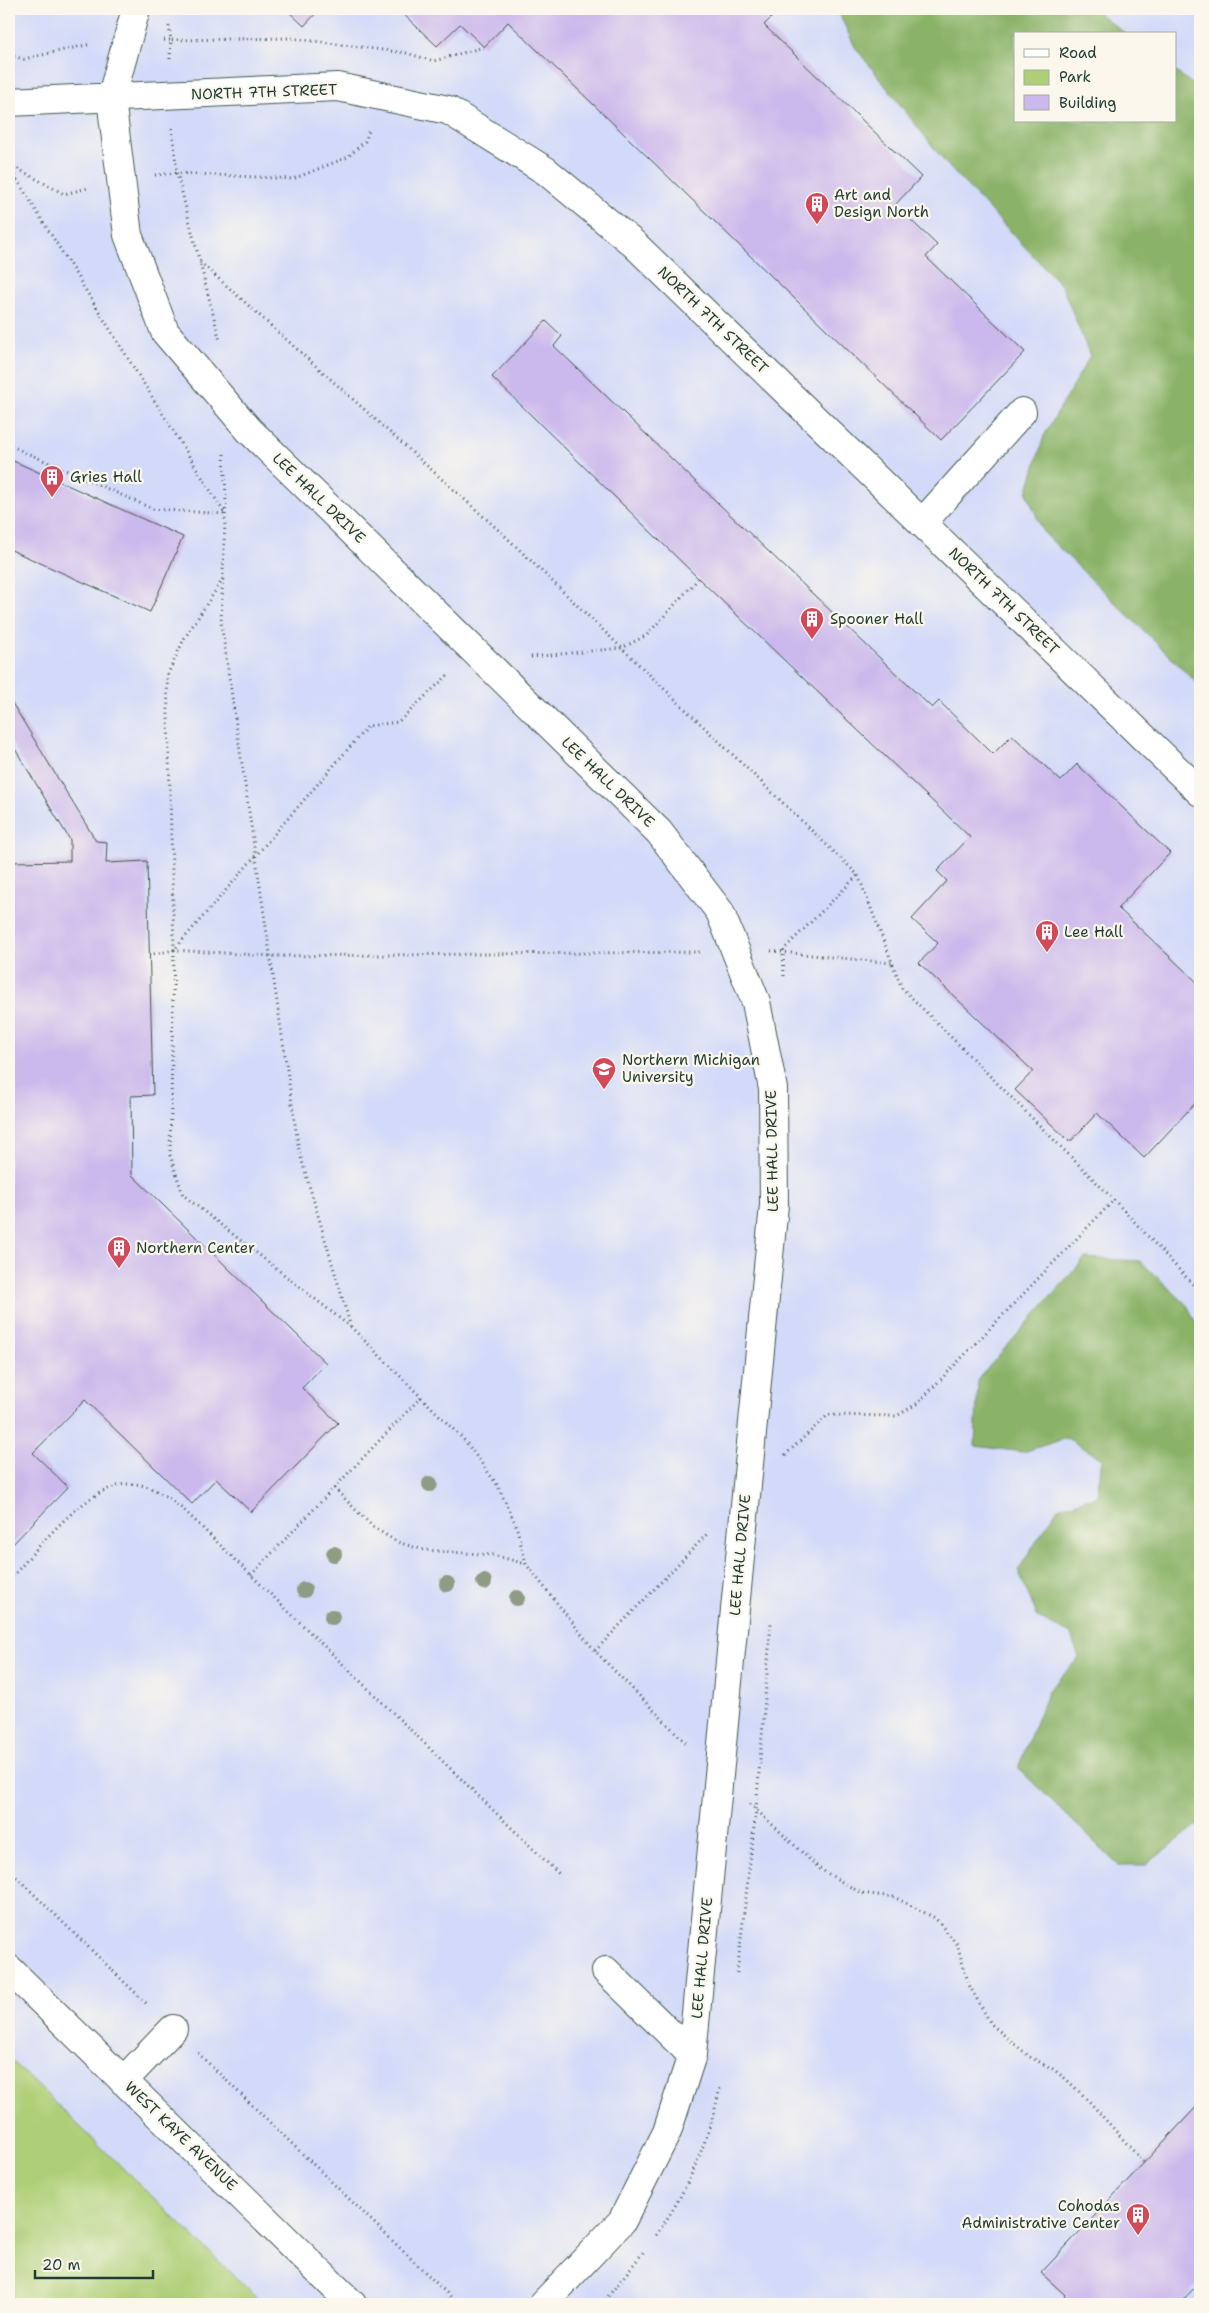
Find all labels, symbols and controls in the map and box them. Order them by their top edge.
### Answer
legend [1014,32,1176,122]
text: Road [1059,43,1097,63]
text: Park [1059,67,1091,87]
street label: NORTH 7TH STREET [190,79,338,105]
text: Building [1059,93,1116,113]
place label: Art and Design North [834,185,929,222]
building icon: Art and Design North [804,191,830,225]
street label: NORTH 7TH STREET [653,262,773,378]
street label: LEE HALL DRIVE [268,448,370,548]
building icon: Gries Hall [39,464,65,498]
place label: Gries Hall [70,467,142,487]
street label: NORTH 7TH STREET [944,543,1064,659]
building icon: Spooner Hall [799,606,825,640]
place label: Spooner Hall [830,609,924,629]
street label: LEE HALL DRIVE [557,732,659,832]
building icon: Lee Hall [1034,919,1060,953]
place label: Lee Hall [1064,922,1123,942]
place label: Northern Michigan University [622,1050,760,1087]
school or university icon: Northern Michigan University [591,1056,617,1090]
street label: LEE HALL DRIVE [761,1090,783,1212]
building icon: Northern Center [106,1235,132,1269]
place label: Northern Center [136,1238,255,1258]
street label: LEE HALL DRIVE [725,1493,755,1617]
street label: LEE HALL DRIVE [687,1896,717,2020]
street label: WEST KAYE AVENUE [120,2077,242,2195]
place label: Cohodas Administrative Center [962,2196,1120,2233]
building icon: Cohodas Administrative Center [1125,2202,1151,2236]
scale bar [35,2248,152,2280]
text: 20 m [42,2255,81,2275]

